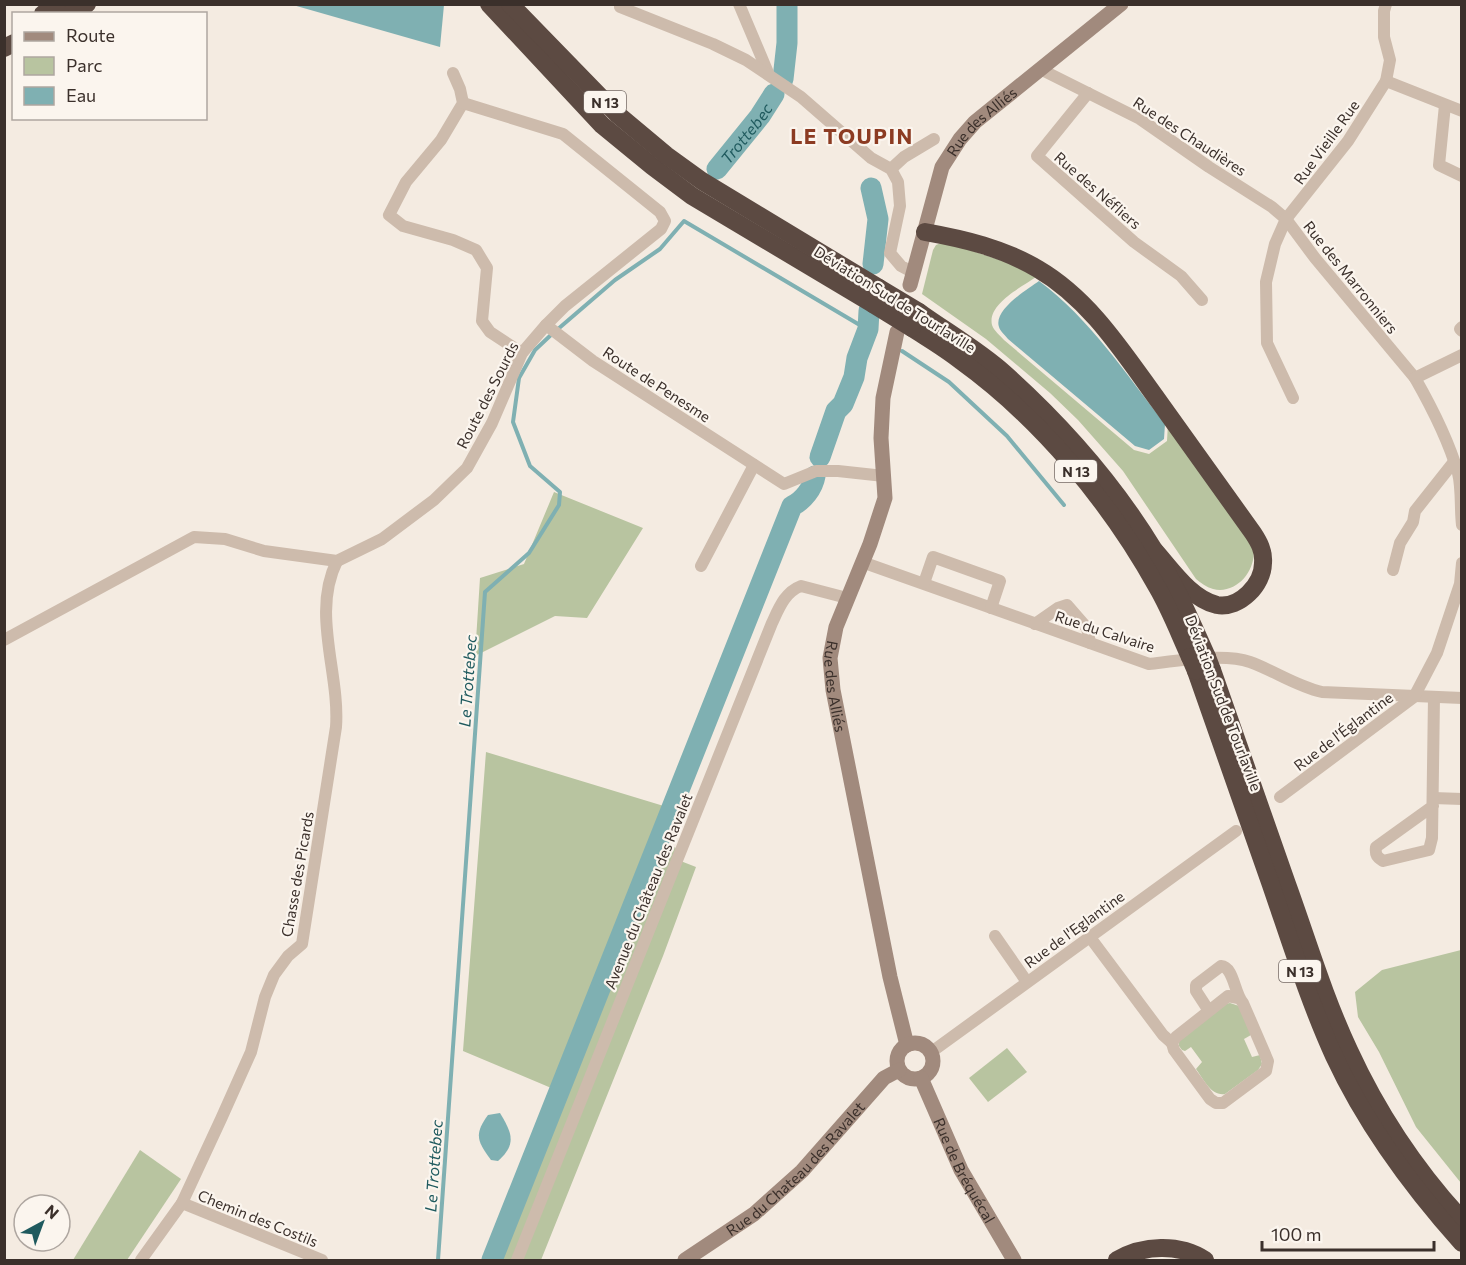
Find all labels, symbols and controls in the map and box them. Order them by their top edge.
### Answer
legend [12,12,207,120]
text: Route [66,24,115,46]
text: Parc [66,54,103,76]
street label: Rue des Alliés [942,83,1020,159]
text: Eau [66,84,96,106]
road number: N 13 [584,91,626,113]
street label: Rue des Chaudières [1130,93,1250,179]
street label: Rue Vieille Rue [1289,96,1363,188]
water label: Trottebec [716,99,775,167]
district label: LE TOUPIN [790,123,914,148]
street label: Rue des Néfliers [1051,148,1145,233]
street label: Rue des Marronniers [1300,217,1402,337]
street label: Déviation Sud de Tourlaville [811,242,979,356]
street label: Route des Sourds [452,338,522,451]
street label: Route de Penesme [600,343,714,426]
road number: N 13 [1055,460,1097,482]
street label: Rue du Calvaire [1053,606,1157,656]
street label: Déviation Sud de Tourlaville [1182,612,1266,794]
water label: Le Trottebec [454,634,480,728]
street label: Rue des Alliés [821,639,850,734]
street label: Rue de l'Églantine [1289,687,1396,774]
street label: Avenue du Château des Ravalet [600,790,696,992]
street label: Chasse des Picards [277,810,317,938]
street label: Rue de l'Eglantine [1020,887,1128,971]
road number: N 13 [1279,960,1321,982]
street label: Rue du Chateau des Ravalet [722,1098,868,1239]
street label: Rue de Bréquécal [930,1115,999,1226]
water label: Le Trottebec [420,1119,446,1213]
street label: Chemin des Costils [195,1186,321,1250]
north arrow [12,1193,72,1253]
text: N [41,1200,63,1222]
scale bar [1262,1214,1434,1252]
text: 100 m [1271,1223,1321,1245]

